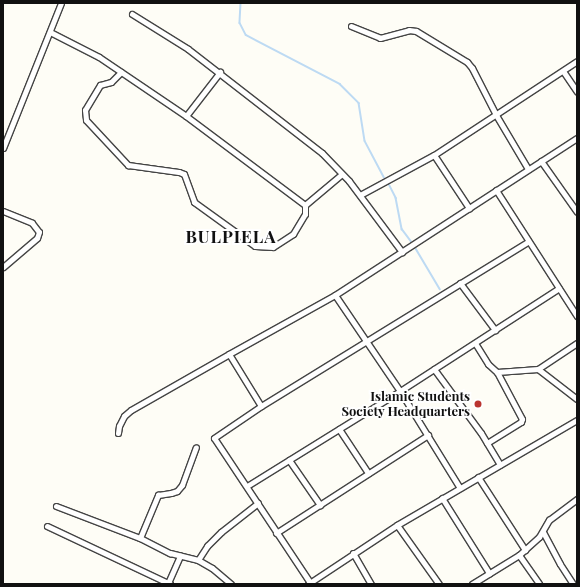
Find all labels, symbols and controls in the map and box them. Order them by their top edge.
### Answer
district label: BULPIELA [185,227,277,247]
place label: Islamic Students Society Headquarters [341,389,470,420]
marker: Islamic Students Society Headquarters [473,399,483,409]

